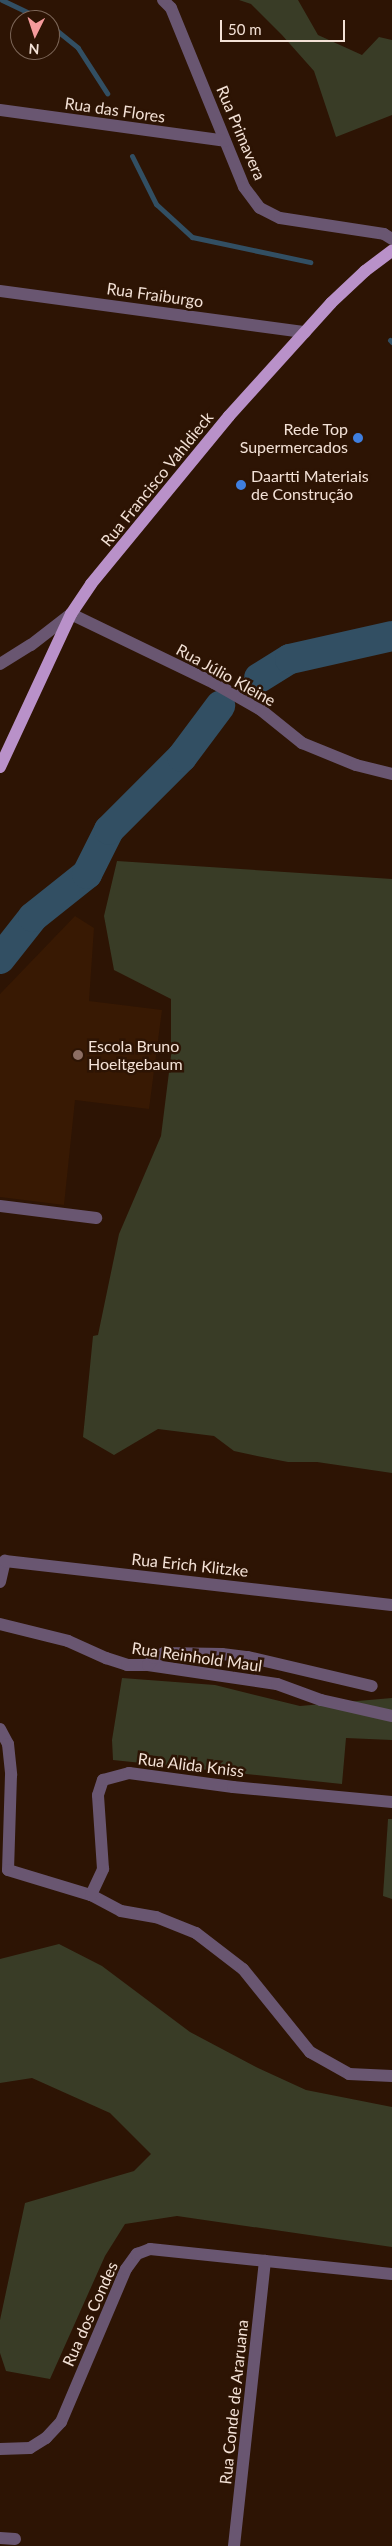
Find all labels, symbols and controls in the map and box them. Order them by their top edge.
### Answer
north arrow [10,10,60,60]
scale bar [222,10,347,42]
text: 50 m [228,20,262,38]
text: N [28,41,40,58]
street label: Rua Primavera [212,83,270,183]
street label: Rua das Flores [64,93,166,127]
street label: Rua Fraiburgo [105,279,205,311]
street label: Rua Francisco Vahldieck [97,408,217,550]
place label: Rede Top Supermercados [240,419,348,457]
marker: Rede Top Supermercados [352,432,364,444]
place label: Daartti Materiais de Construção [251,466,369,504]
marker: Daartti Materiais de Construção [235,479,247,491]
street label: Rua Júlio Kleine [173,640,279,710]
place label: Escola Bruno Hoeltgebaum [88,1036,183,1074]
marker: Escola Bruno Hoeltgebaum [72,1049,84,1061]
street label: Rua Erich Klitzke [131,1549,249,1581]
street label: Rua Reinhold Maul [131,1638,263,1676]
street label: Rua Alida Kniss [137,1749,245,1781]
street label: Rua dos Condes [58,2259,122,2369]
street label: Rua Conde de Araruana [216,2318,252,2486]

